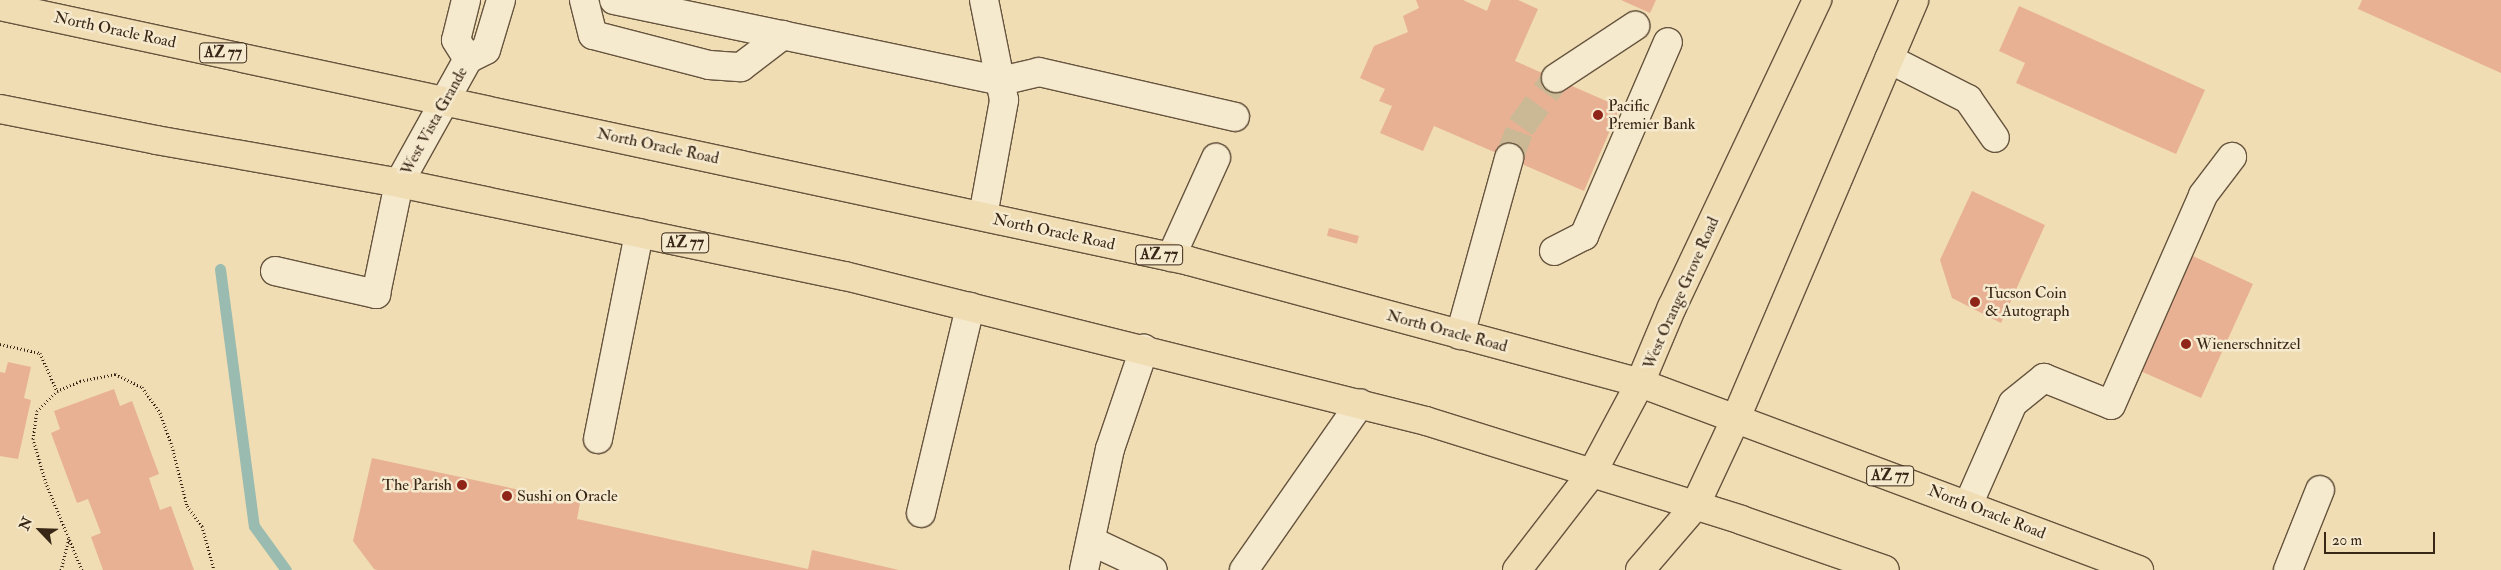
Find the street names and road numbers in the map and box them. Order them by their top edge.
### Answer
street label: North Oracle Road [52,8,178,52]
road number: AZ 77 [198,40,248,66]
street label: West Vista Grande [396,64,472,178]
street label: North Oracle Road [595,124,721,168]
street label: North Oracle Road [991,210,1117,254]
street label: West Orange Grove Road [1639,214,1723,372]
road number: AZ 77 [660,230,710,256]
road number: AZ 77 [1134,242,1184,268]
street label: North Oracle Road [1385,306,1509,356]
road number: AZ 77 [1865,464,1915,488]
street label: North Oracle Road [1926,481,2048,543]

